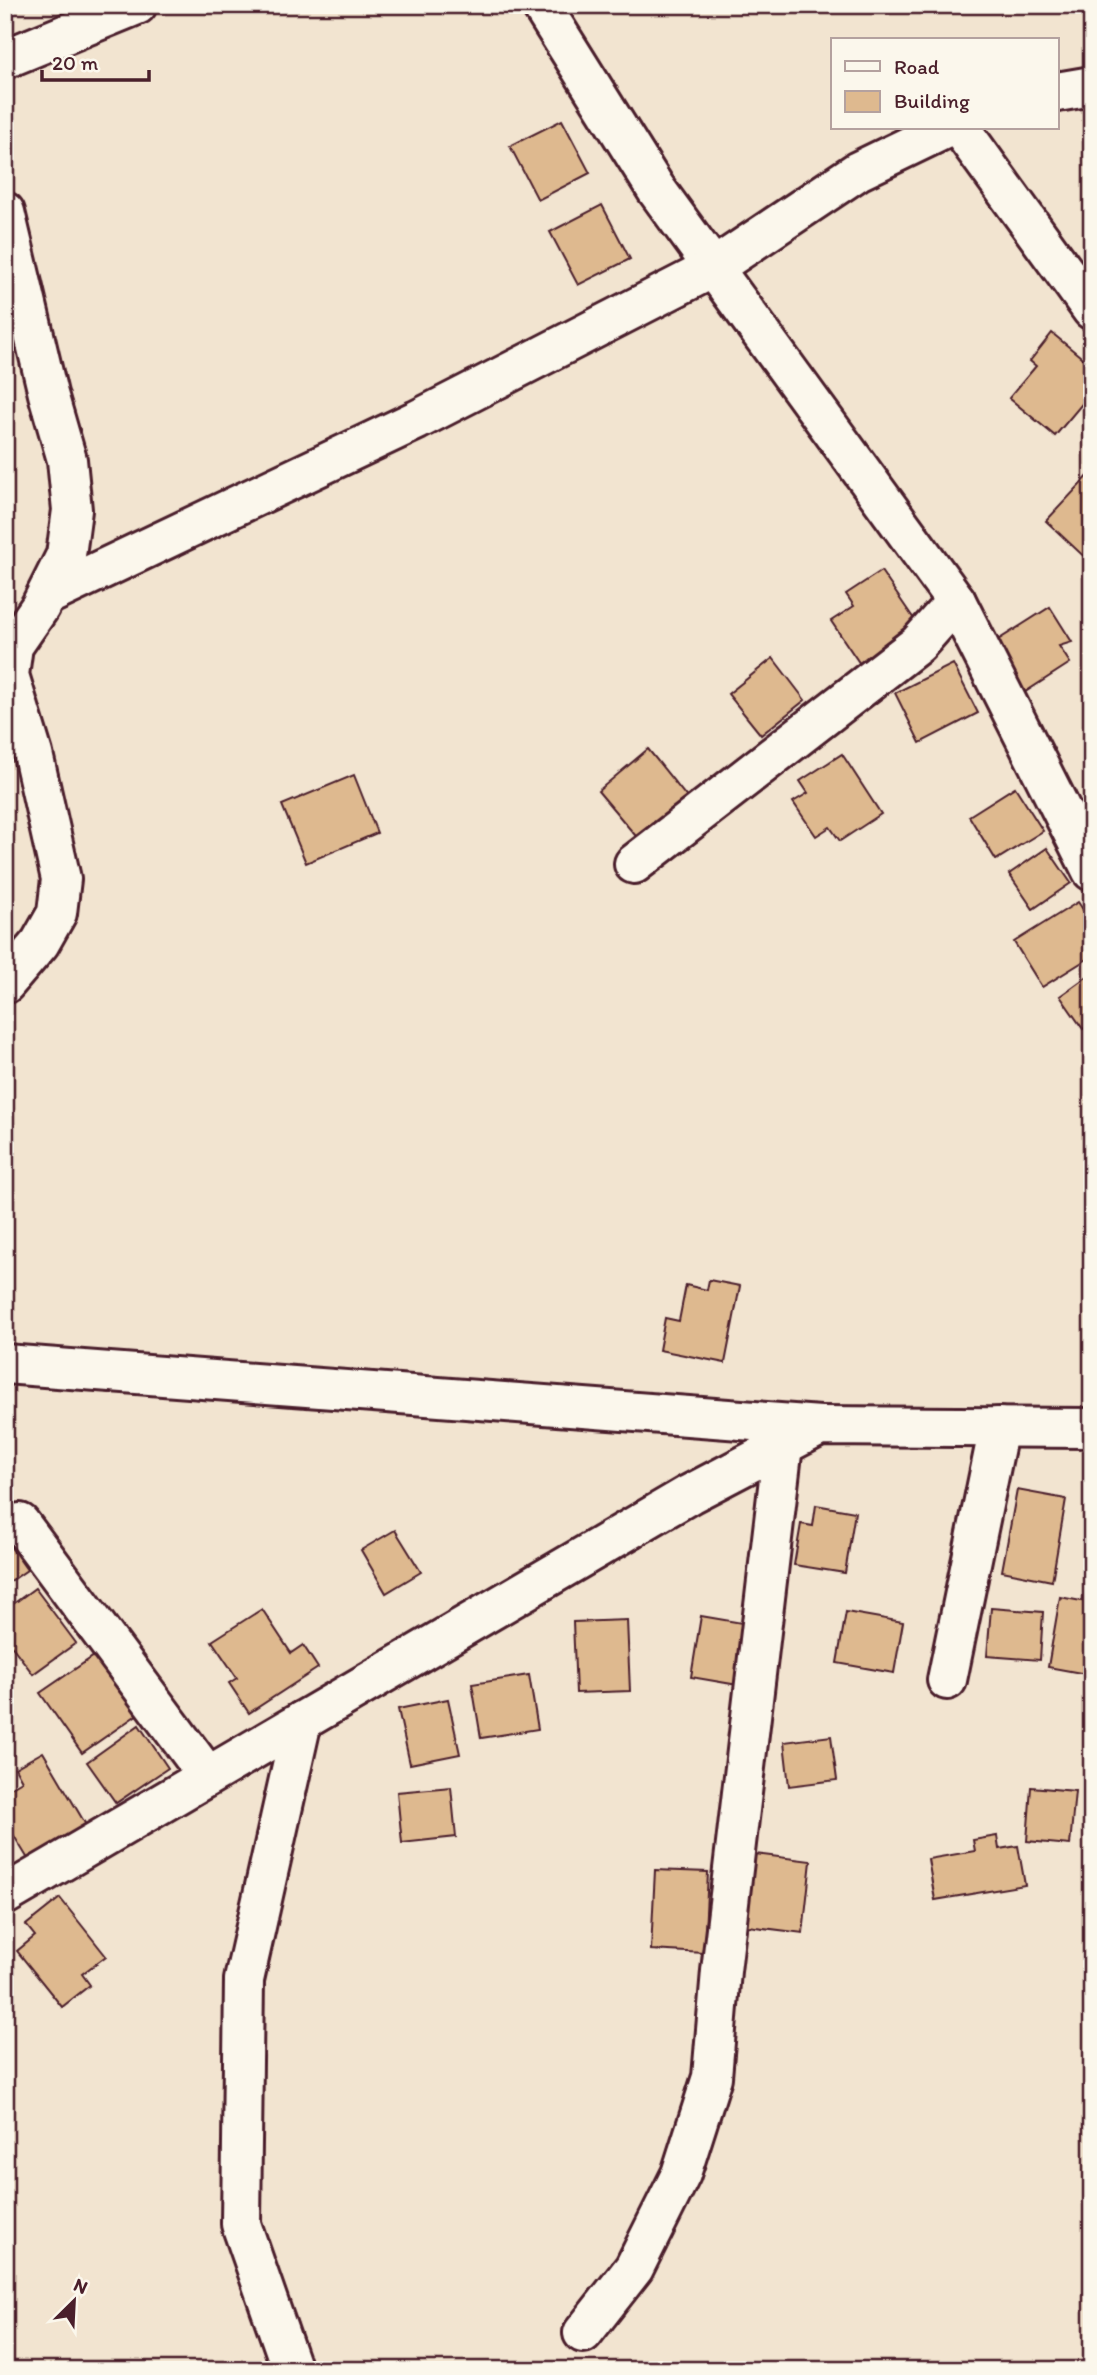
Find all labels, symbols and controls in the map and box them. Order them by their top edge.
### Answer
scale bar [42,38,149,82]
legend [831,38,1058,130]
text: 20 m [52,50,99,75]
text: Road [894,54,940,79]
text: Building [894,88,970,113]
north arrow [38,2266,108,2336]
text: N [70,2273,91,2299]

